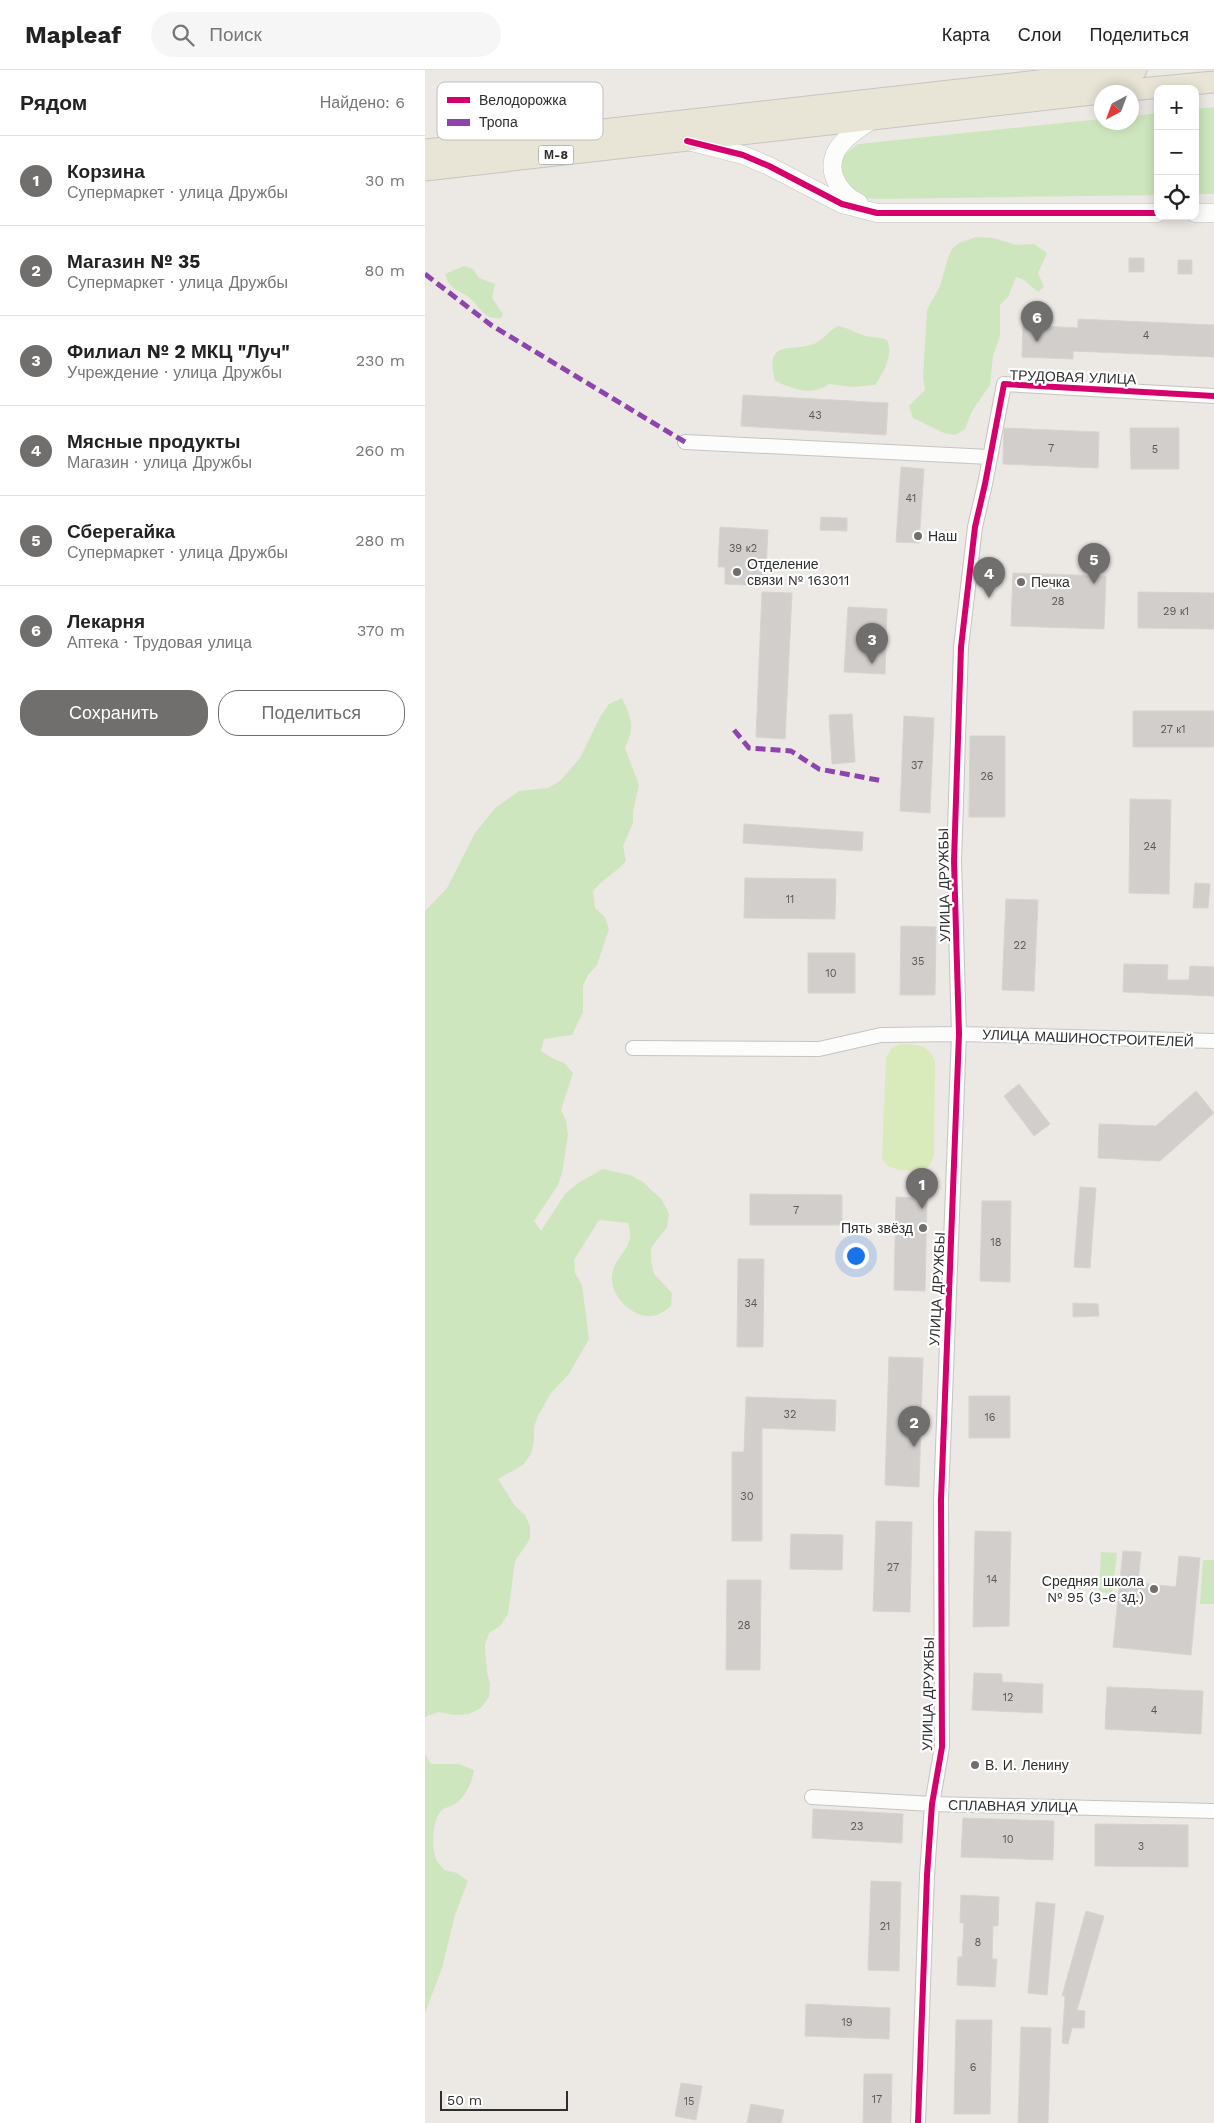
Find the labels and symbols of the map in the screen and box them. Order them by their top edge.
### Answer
legend [437,82,603,140]
north arrow [1094,85,1139,130]
text: Велодорожка [479,92,567,108]
text: Тропа [479,114,518,130]
road number: М-8 [539,146,573,164]
pin: 6 [1021,301,1053,342]
house number: 4 [1143,329,1150,342]
street label: ТРУДОВАЯ УЛИЦА [1009,367,1137,387]
house number: 43 [808,409,822,422]
house number: 7 [1048,442,1054,455]
house number: 5 [1152,443,1158,456]
house number: 41 [906,492,916,505]
place label: Наш [928,528,957,544]
marker: Наш [912,530,924,542]
house number: 39 к2 [729,542,757,555]
pin: 5 [1078,543,1110,584]
place label: Отделение связи № 163011 [747,556,849,588]
pin: 4 [973,557,1005,598]
marker: Отделение связи № 163011 [731,566,743,578]
place label: Печка [1031,574,1070,590]
marker: Печка [1015,576,1027,588]
house number: 28 [1051,595,1065,608]
house number: 29 к1 [1163,605,1189,618]
pin: 3 [856,623,888,664]
house number: 27 к1 [1161,723,1185,736]
house number: 37 [911,759,923,772]
house number: 26 [980,770,994,783]
street label: УЛИЦА ДРУЖБЫ [935,828,953,942]
house number: 24 [1144,840,1157,853]
house number: 11 [786,893,794,906]
house number: 22 [1014,939,1026,952]
house number: 35 [912,955,924,968]
house number: 10 [825,967,837,980]
street label: УЛИЦА МАШИНОСТРОИТЕЛЕЙ [982,1025,1194,1050]
pin: 1 [906,1168,938,1209]
house number: 7 [793,1204,799,1217]
place label: Пять звёзд [841,1220,913,1236]
marker: Пять звёзд [917,1222,929,1234]
street label: УЛИЦА ДРУЖБЫ [926,1232,948,1346]
house number: 18 [990,1236,1002,1249]
your location [843,1243,869,1269]
house number: 34 [744,1297,758,1310]
pin: 2 [898,1406,930,1447]
house number: 32 [784,1408,796,1421]
house number: 16 [985,1411,996,1424]
house number: 30 [740,1490,754,1503]
house number: 27 [887,1561,899,1574]
house number: 14 [986,1573,998,1586]
place label: Средняя школа № 95 (3-е зд.) [1042,1573,1144,1605]
marker: Средняя школа № 95 (3-е зд.) [1148,1583,1160,1595]
house number: 28 [737,1619,751,1632]
street label: УЛИЦА ДРУЖБЫ [919,1637,937,1751]
house number: 12 [1003,1691,1013,1704]
house number: 4 [1151,1704,1158,1717]
place label: В. И. Ленину [985,1757,1069,1773]
marker: В. И. Ленину [969,1759,981,1771]
street label: СПЛАВНАЯ УЛИЦА [948,1797,1079,1815]
house number: 23 [851,1820,863,1833]
house number: 10 [1002,1833,1014,1846]
house number: 3 [1138,1840,1144,1853]
house number: 21 [880,1920,890,1933]
house number: 8 [975,1936,982,1949]
house number: 19 [841,2016,853,2029]
house number: 6 [970,2061,977,2074]
scale bar [440,2088,567,2111]
house number: 17 [872,2093,882,2106]
house number: 15 [684,2095,694,2108]

